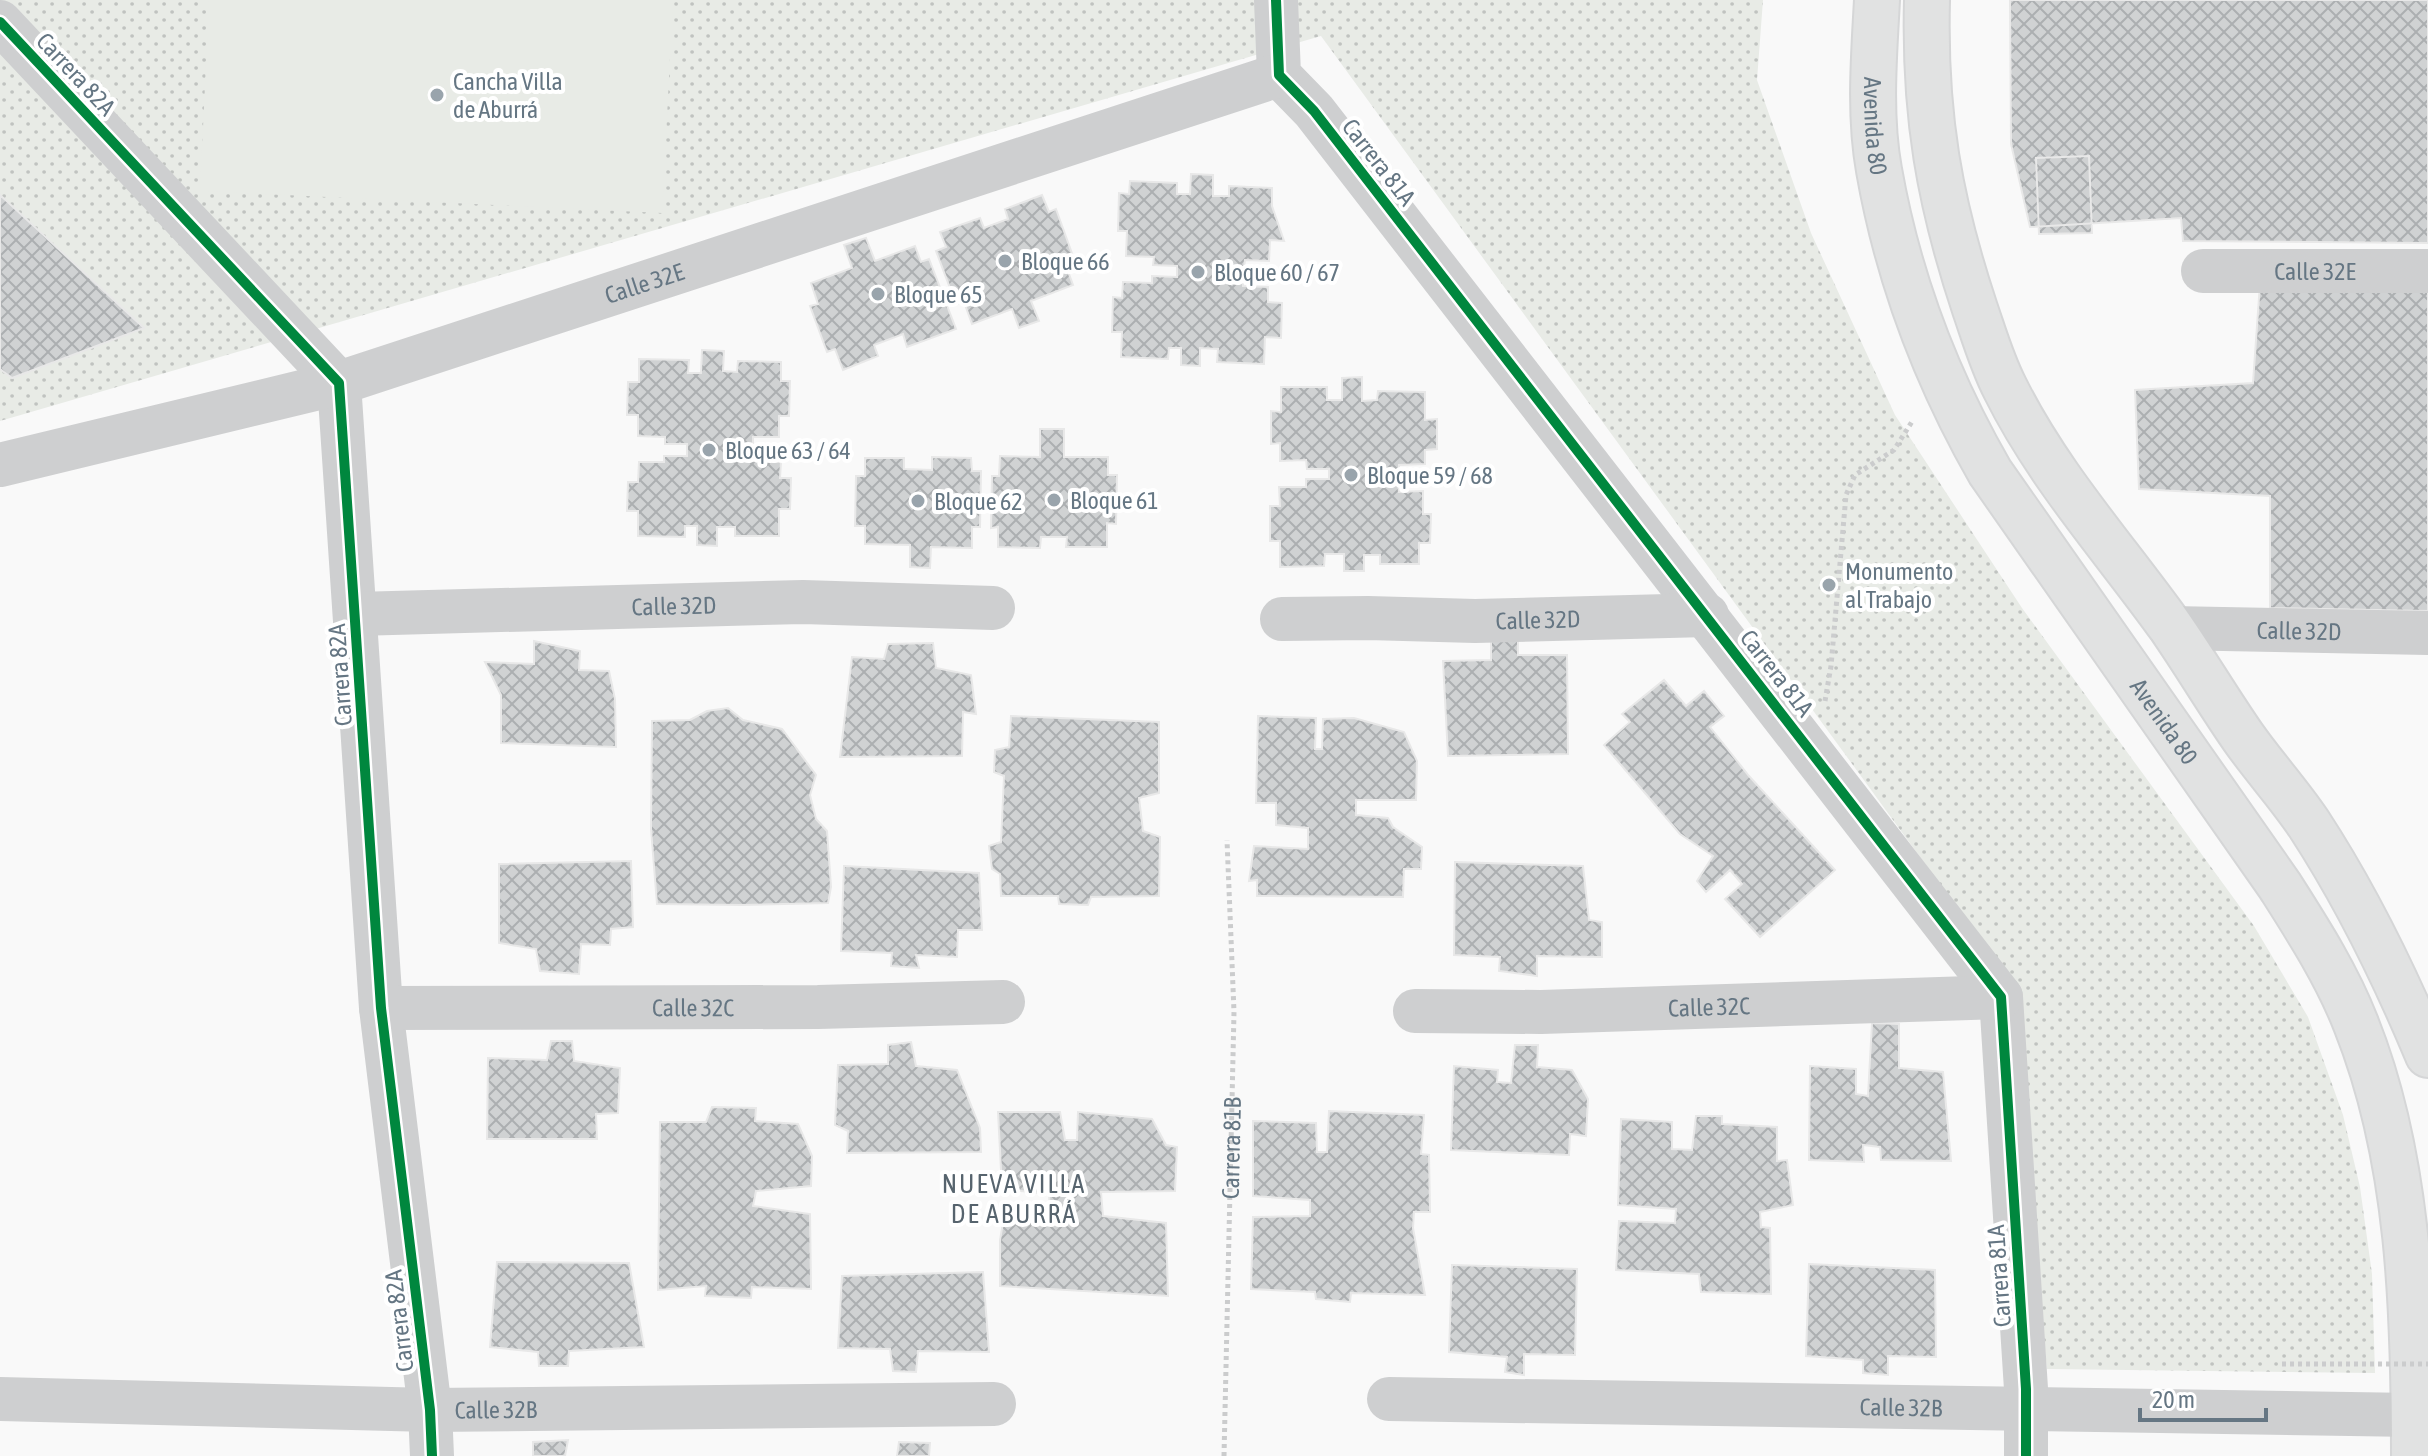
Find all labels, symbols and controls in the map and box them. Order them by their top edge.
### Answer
street label: Carrera 82A [31,27,121,121]
place label: Cancha Villa de Aburrá [453,68,563,123]
street label: Avenida 80 [1860,77,1893,177]
marker: Cancha Villa de Aburrá [428,86,446,104]
street label: Carrera 81A [1337,113,1421,211]
place label: Bloque 66 [1021,248,1110,275]
marker: Bloque 66 [996,252,1014,270]
street label: Calle 32E [601,257,687,308]
street label: Calle 32E [2274,258,2356,285]
place label: Bloque 60 / 67 [1214,259,1340,286]
marker: Bloque 60 / 67 [1189,263,1207,281]
place label: Bloque 65 [894,281,983,308]
marker: Bloque 65 [869,285,887,303]
place label: Bloque 63 / 64 [725,437,851,464]
marker: Bloque 63 / 64 [700,441,718,459]
place label: Bloque 59 / 68 [1367,462,1493,489]
marker: Bloque 59 / 68 [1342,466,1360,484]
place label: Bloque 61 [1070,487,1159,514]
place label: Bloque 62 [934,488,1023,515]
marker: Bloque 61 [1045,491,1063,509]
marker: Bloque 62 [909,492,927,510]
place label: Monumento al Trabajo [1845,558,1953,613]
marker: Monumento al Trabajo [1820,576,1838,594]
street label: Calle 32D [631,591,717,620]
street label: Calle 32D [1495,605,1581,634]
street label: Calle 32D [2256,616,2342,645]
street label: Carrera 82A [323,623,357,727]
street label: Carrera 81A [1735,624,1819,722]
street label: Avenida 80 [2125,673,2204,769]
street label: Calle 32C [1667,992,1751,1021]
street label: Calle 32C [652,994,734,1021]
street label: Carrera 81B [1216,1096,1246,1199]
district label: NUEVA VILLA DE ABURRÁ [942,1169,1086,1229]
street label: Carrera 81A [1982,1224,2016,1328]
street label: Carrera 82A [379,1268,419,1373]
scale bar [2140,1372,2266,1422]
text: 20 m [2152,1386,2195,1413]
street label: Calle 32B [1859,1393,1943,1421]
street label: Calle 32B [454,1395,538,1423]

